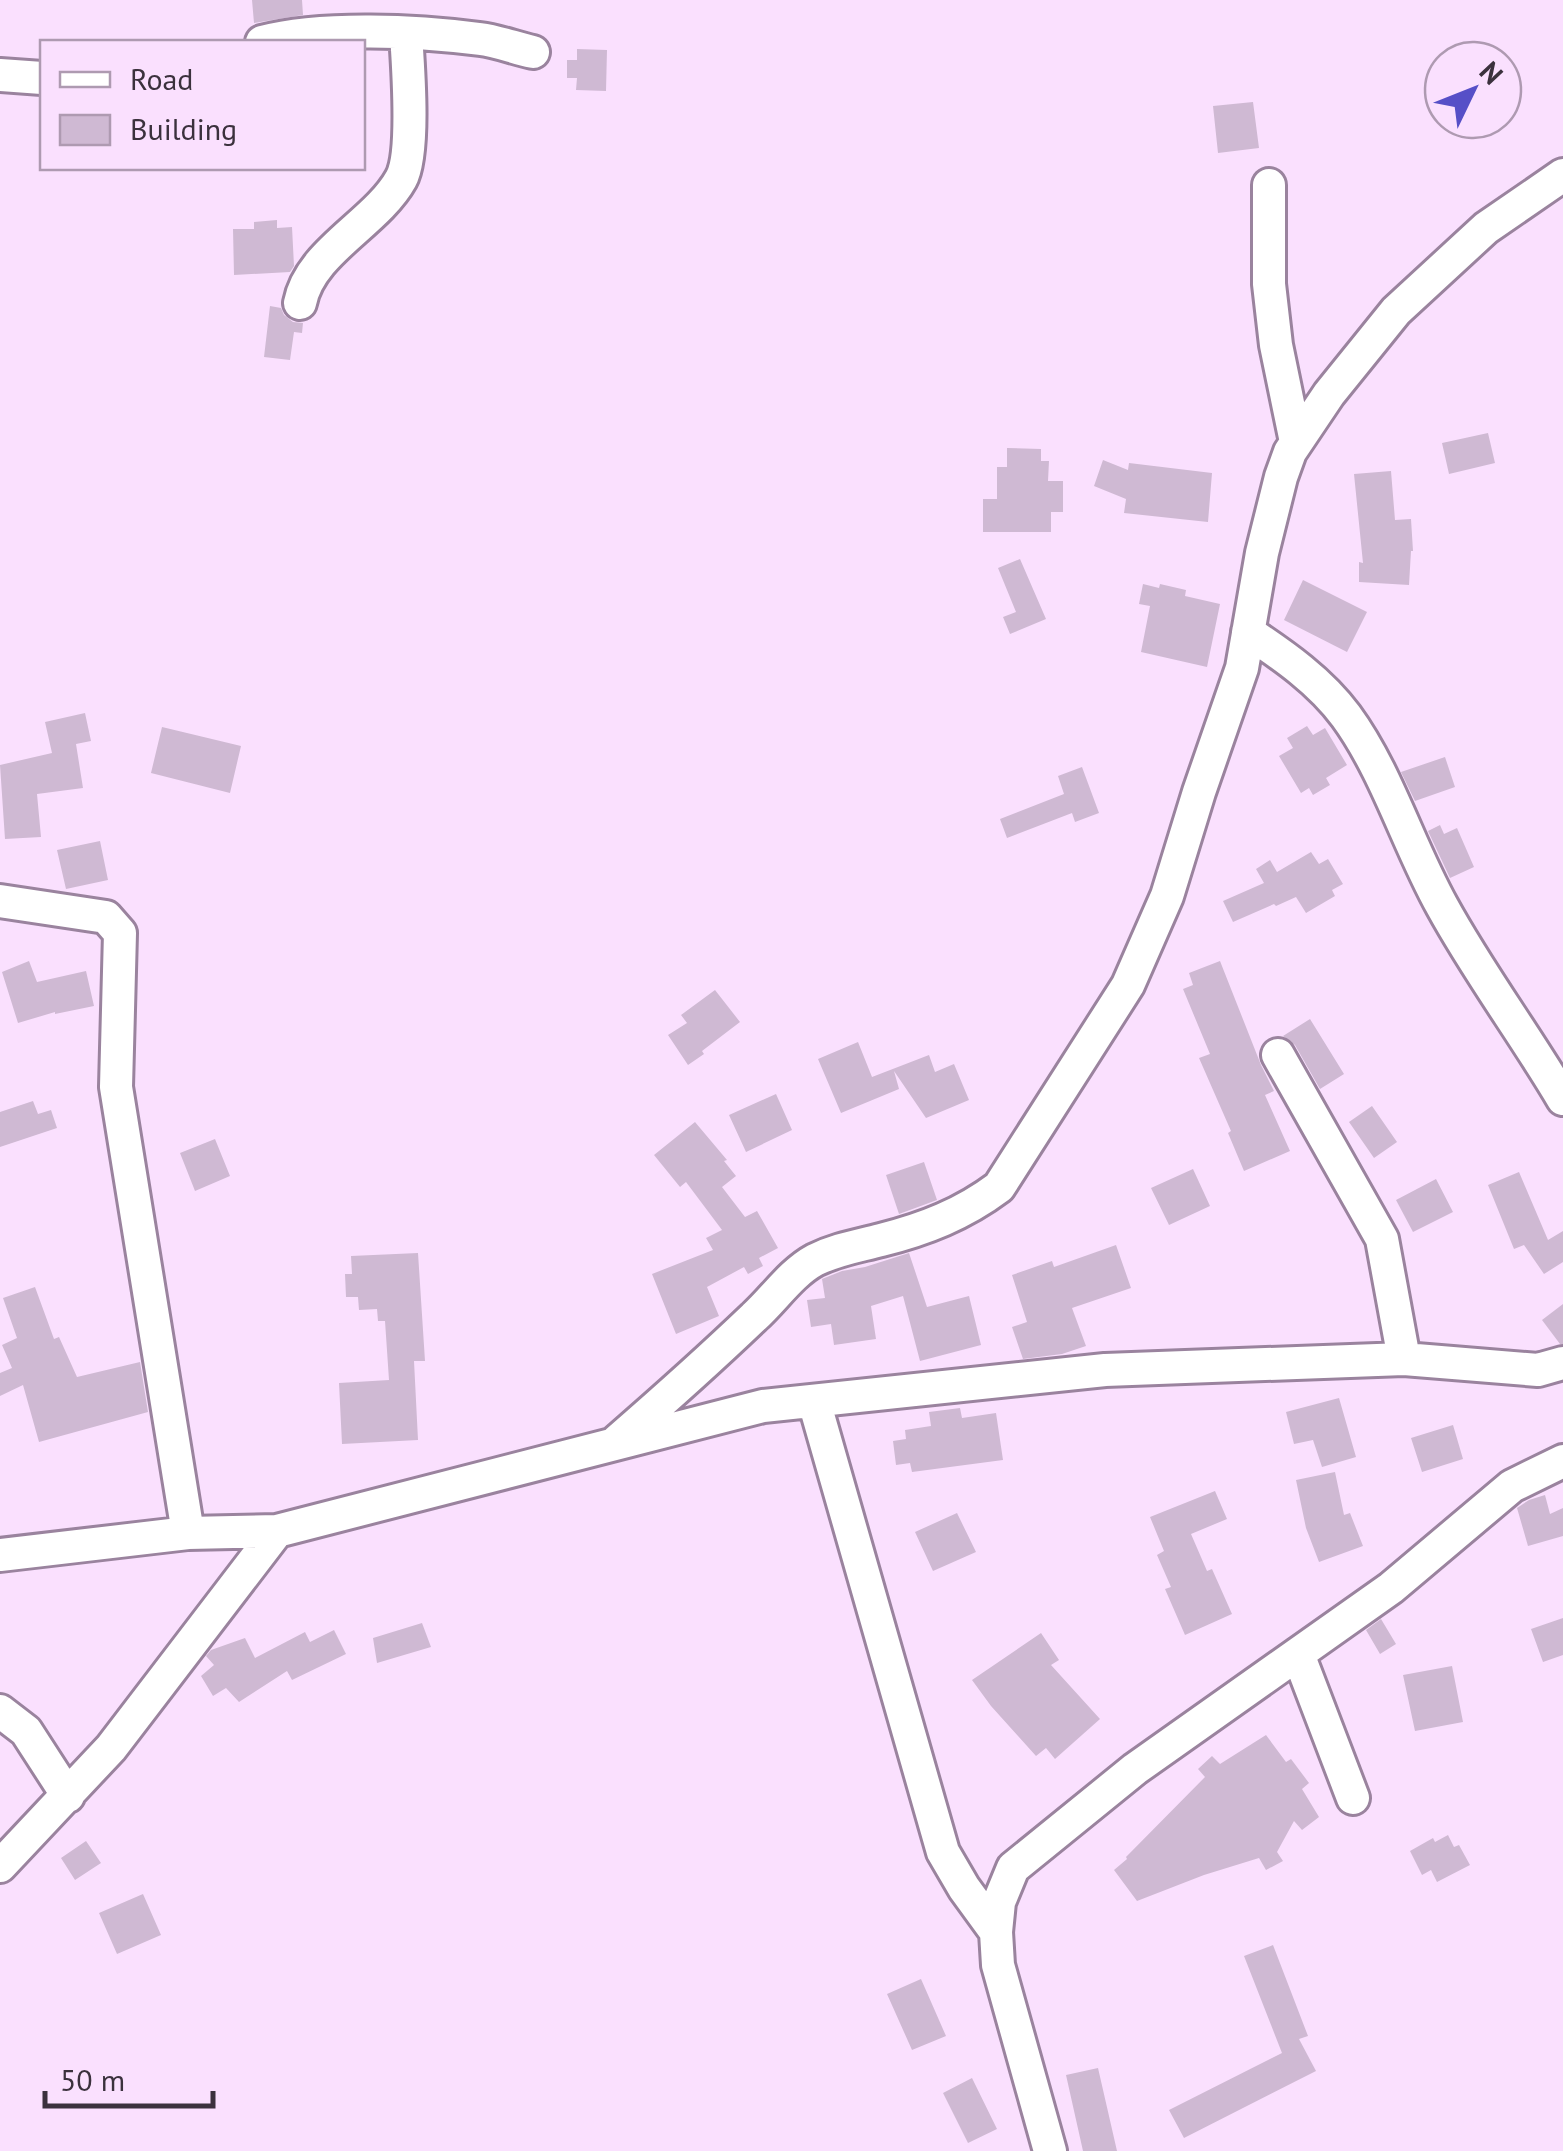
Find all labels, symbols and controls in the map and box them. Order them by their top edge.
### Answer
legend [40,40,365,170]
north arrow [1423,40,1523,140]
text: N [1472,53,1511,92]
text: Road [130,59,194,98]
text: Building [130,109,237,148]
scale bar [45,2046,212,2108]
text: 50 m [60,2060,125,2099]

